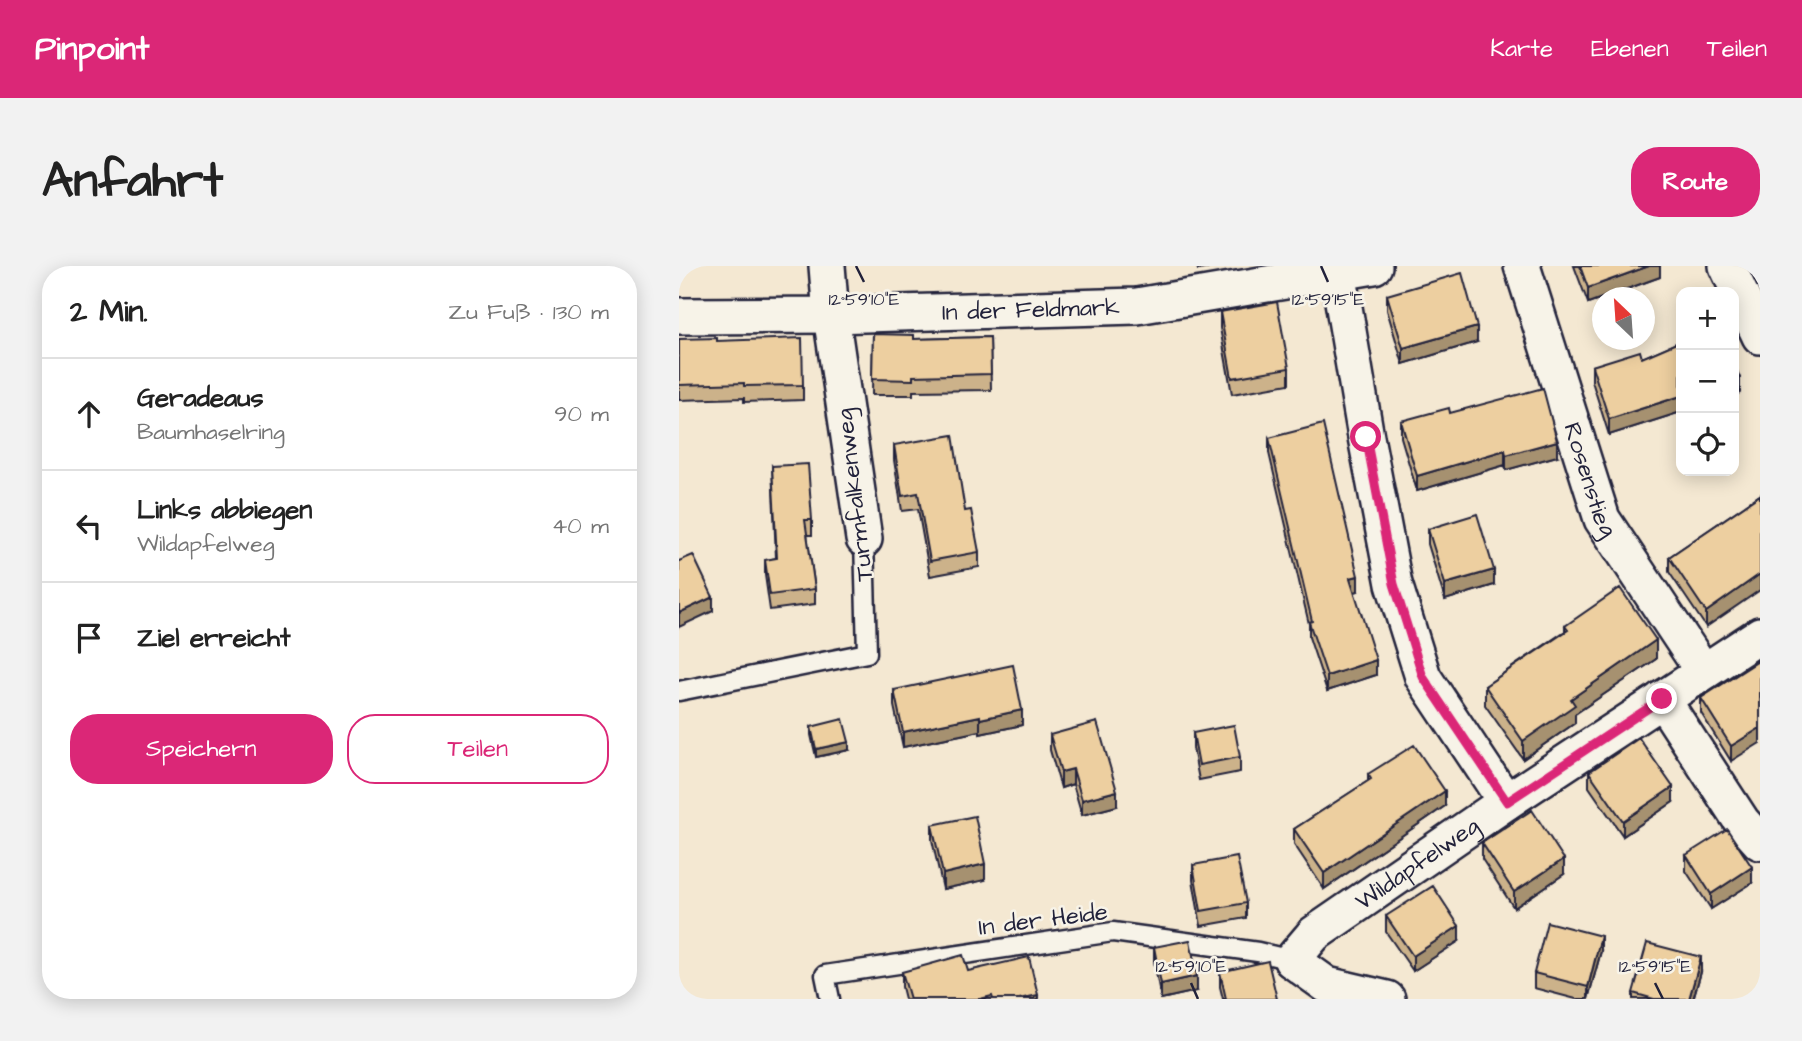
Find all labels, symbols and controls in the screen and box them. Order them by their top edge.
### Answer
text: Pinpoint [35,26,149,72]
text: Karte [1490,32,1553,66]
text: Ebenen [1591,32,1669,66]
text: Teilen [1707,32,1767,66]
button: Route [1631,147,1760,217]
text: Anfahrt [42,148,223,216]
text: 12°59'10"E [828,287,900,312]
text: 12°59'15"E [1292,287,1365,312]
north arrow [1592,287,1655,350]
map controls [1676,287,1739,476]
button: + [1676,287,1739,350]
text: 2 Min. [70,291,148,333]
street label: In der Feldmark [941,291,1121,330]
text: Zu Fuß · 130 m [448,296,609,328]
button: − [1676,350,1739,413]
text: Geradeaus [137,380,264,416]
icon: ahead [70,395,108,433]
text: 90 m [554,398,609,430]
street label: Turmfalkenweg [828,406,883,583]
button: locate [1676,413,1739,476]
text: Baumhaselring [137,416,285,448]
street label: Rosenstieg [1555,418,1625,544]
route start [1350,421,1381,452]
text: Links abbiegen [137,492,312,528]
icon: left [70,507,108,545]
text: 40 m [552,510,609,542]
text: Wildapfelweg [137,528,275,560]
icon: arrive [70,619,108,657]
text: Ziel erreicht [137,620,291,656]
route end [1646,683,1677,714]
button: Speichern [70,714,333,784]
button: Teilen [347,714,609,784]
street label: Wildapfelweg [1349,809,1487,919]
street label: In der Heide [977,895,1110,945]
text: 12°59'10"E [1155,954,1227,979]
text: 12°59'15"E [1619,954,1692,979]

